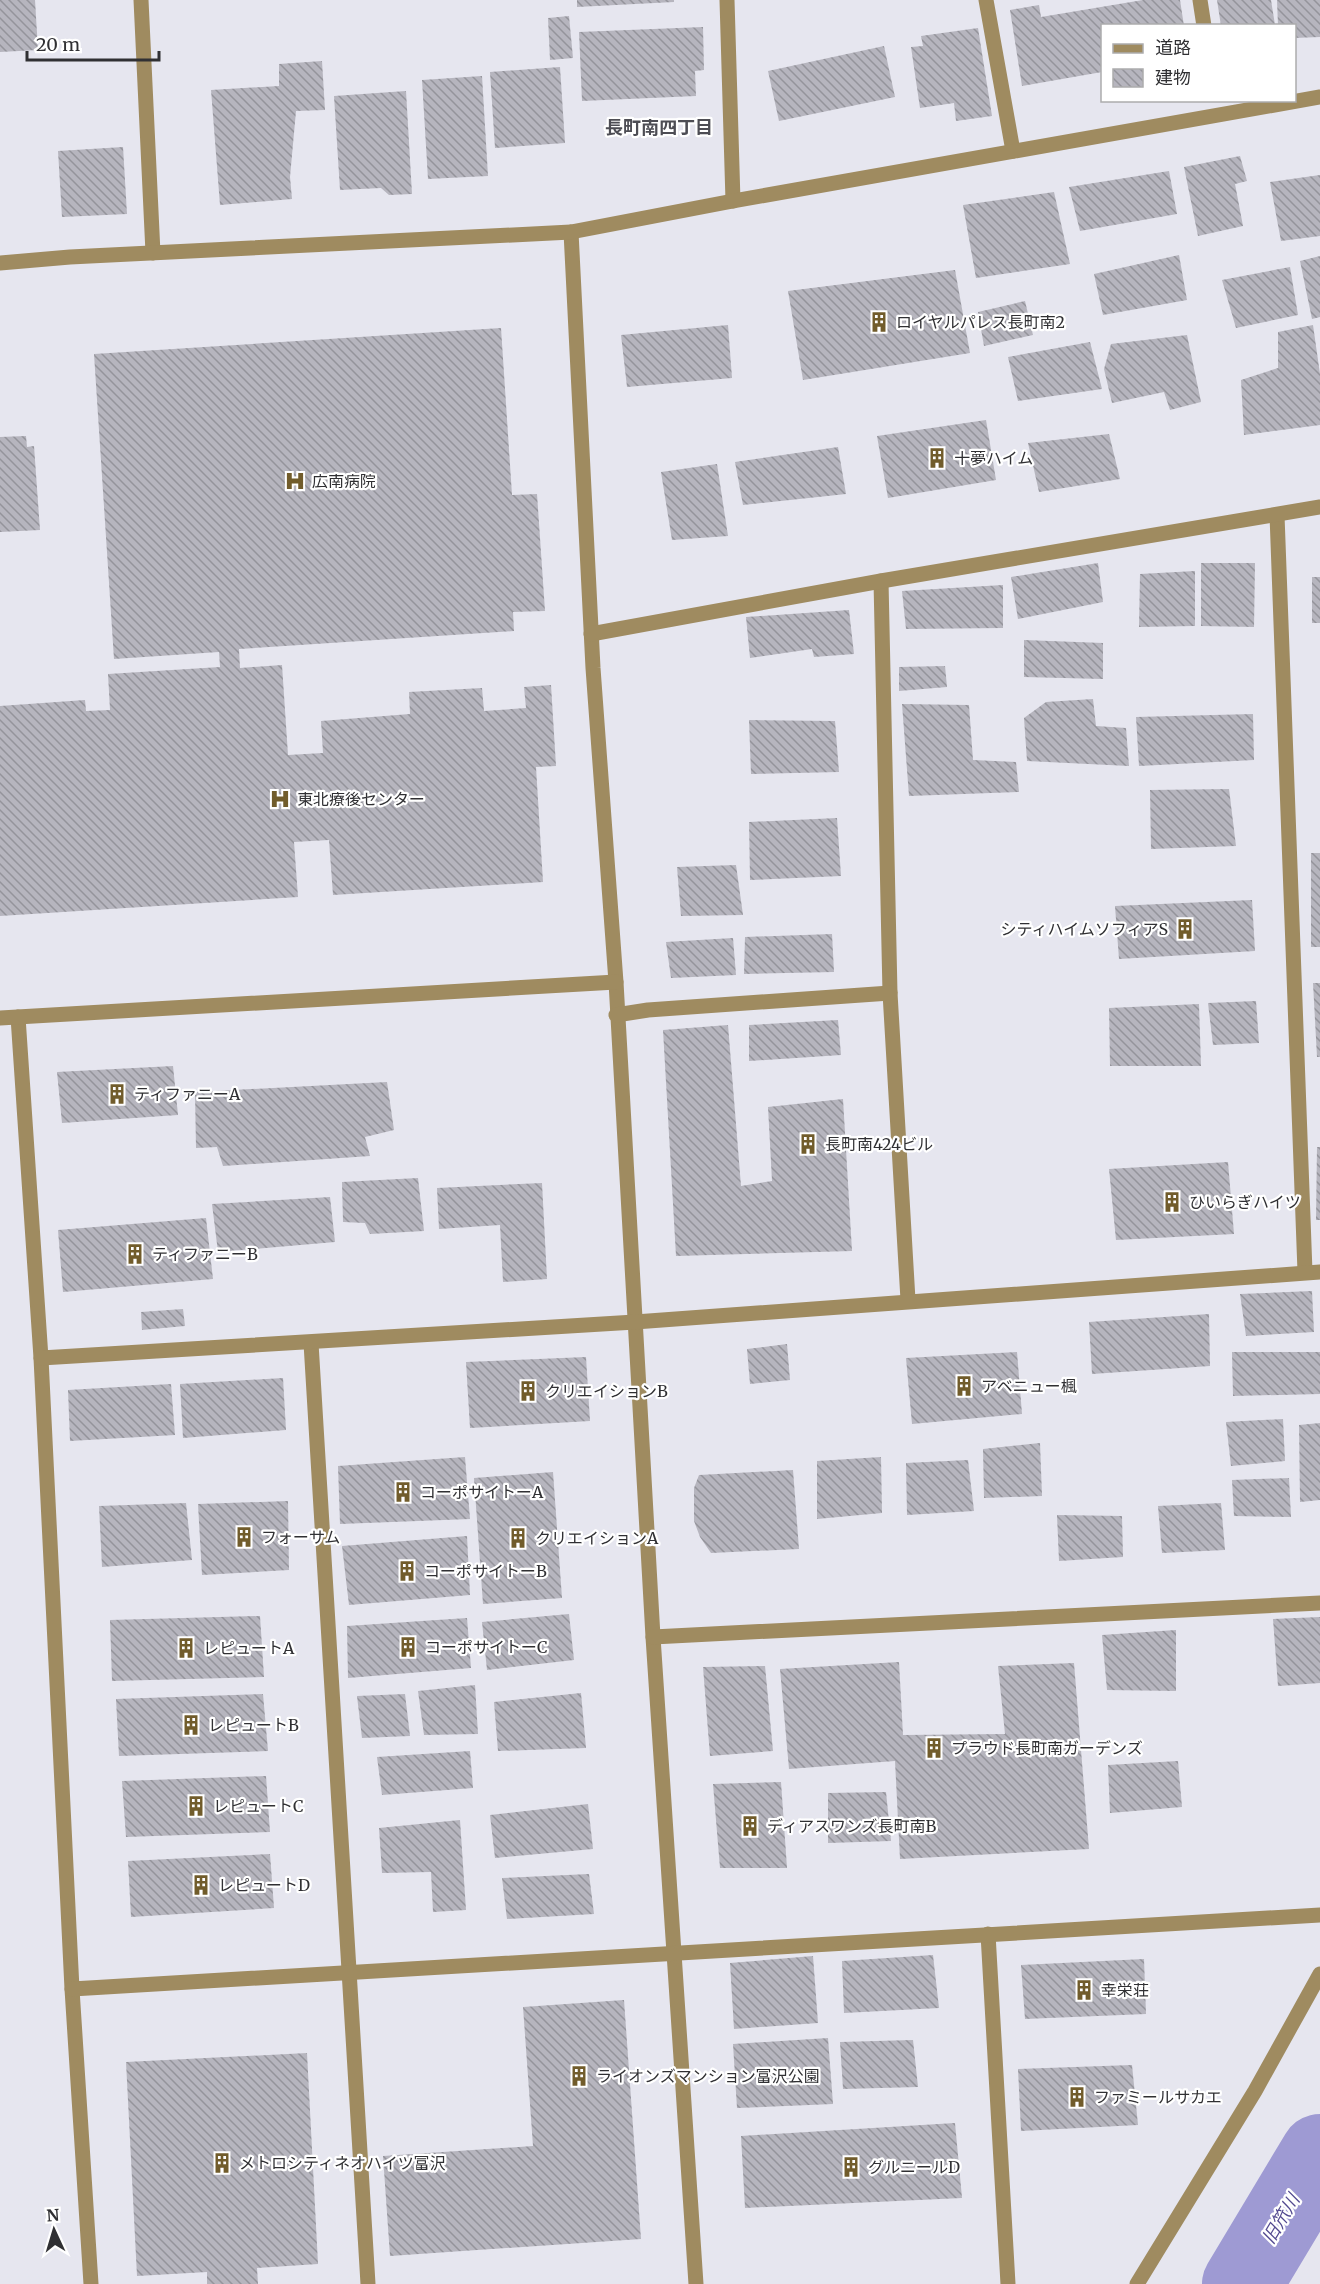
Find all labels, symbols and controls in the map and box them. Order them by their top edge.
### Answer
scale bar [27,24,159,62]
legend [1101,24,1296,102]
text: 20 m [36,33,80,56]
text: 道路 [1155,36,1191,59]
text: 建物 [1155,66,1191,89]
district label: 長町南四丁目 [605,116,713,139]
building icon: ロイヤルパレス長町南2 [867,310,891,334]
place label: ロイヤルパレス長町南2 [896,312,1065,332]
building icon: 十夢ハイム [925,446,949,470]
place label: 十夢ハイム [954,448,1033,468]
hospital icon: 広南病院 [283,469,307,493]
place label: 広南病院 [312,471,376,491]
hospital icon: 東北療後センター [268,787,292,811]
place label: 東北療後センター [297,789,425,809]
building icon: シティハイムソフィアS [1173,917,1197,941]
place label: シティハイムソフィアS [1000,919,1168,939]
building icon: ティファニーA [105,1082,129,1106]
place label: ティファニーA [134,1084,241,1104]
building icon: 長町南424ビル [796,1132,820,1156]
place label: 長町南424ビル [825,1134,933,1154]
building icon: ひいらぎハイツ [1160,1190,1184,1214]
place label: ひいらぎハイツ [1189,1192,1301,1212]
building icon: ティファニーB [123,1242,147,1266]
place label: ティファニーB [152,1244,258,1264]
building icon: アベニュー楓 [952,1374,976,1398]
place label: アベニュー楓 [981,1376,1077,1396]
building icon: クリエイションB [516,1379,540,1403]
place label: クリエイションB [545,1381,668,1401]
building icon: コーポサイトーA [391,1480,415,1504]
place label: コーポサイトーA [420,1482,544,1502]
building icon: フォーサム [232,1525,256,1549]
building icon: クリエイションA [506,1526,530,1550]
place label: フォーサム [261,1527,340,1547]
place label: クリエイションA [535,1528,659,1548]
building icon: コーポサイトーB [395,1559,419,1583]
place label: コーポサイトーB [424,1561,547,1581]
building icon: コーポサイトーC [396,1635,420,1659]
building icon: レピュートA [174,1636,198,1660]
place label: コーポサイトーC [425,1637,547,1657]
place label: レピュートA [203,1638,295,1658]
building icon: レピュートB [179,1713,203,1737]
place label: レピュートB [208,1715,299,1735]
building icon: プラウド長町南ガーデンズ [922,1736,946,1760]
place label: プラウド長町南ガーデンズ [951,1738,1143,1758]
building icon: レピュートC [184,1794,208,1818]
place label: レピュートC [213,1796,303,1816]
building icon: ディアスワンズ長町南B [738,1814,762,1838]
place label: ディアスワンズ長町南B [767,1816,937,1836]
building icon: レピュートD [189,1873,213,1897]
place label: レピュートD [218,1875,310,1895]
building icon: 幸栄荘 [1072,1978,1096,2002]
place label: 幸栄荘 [1101,1980,1149,2000]
building icon: ライオンズマンション富沢公園 [567,2064,591,2088]
place label: ライオンズマンション富沢公園 [596,2066,820,2086]
building icon: ファミールサカエ [1065,2085,1089,2109]
place label: ファミールサカエ [1094,2087,1222,2107]
building icon: メトロシティネオハイツ富沢 [210,2151,234,2175]
place label: メトロシティネオハイツ富沢 [239,2153,446,2173]
building icon: グルニールD [839,2155,863,2179]
place label: グルニールD [868,2157,960,2177]
water label: 旧笊川 [1257,2188,1305,2248]
north arrow [24,2200,84,2260]
text: N [46,2205,60,2225]

